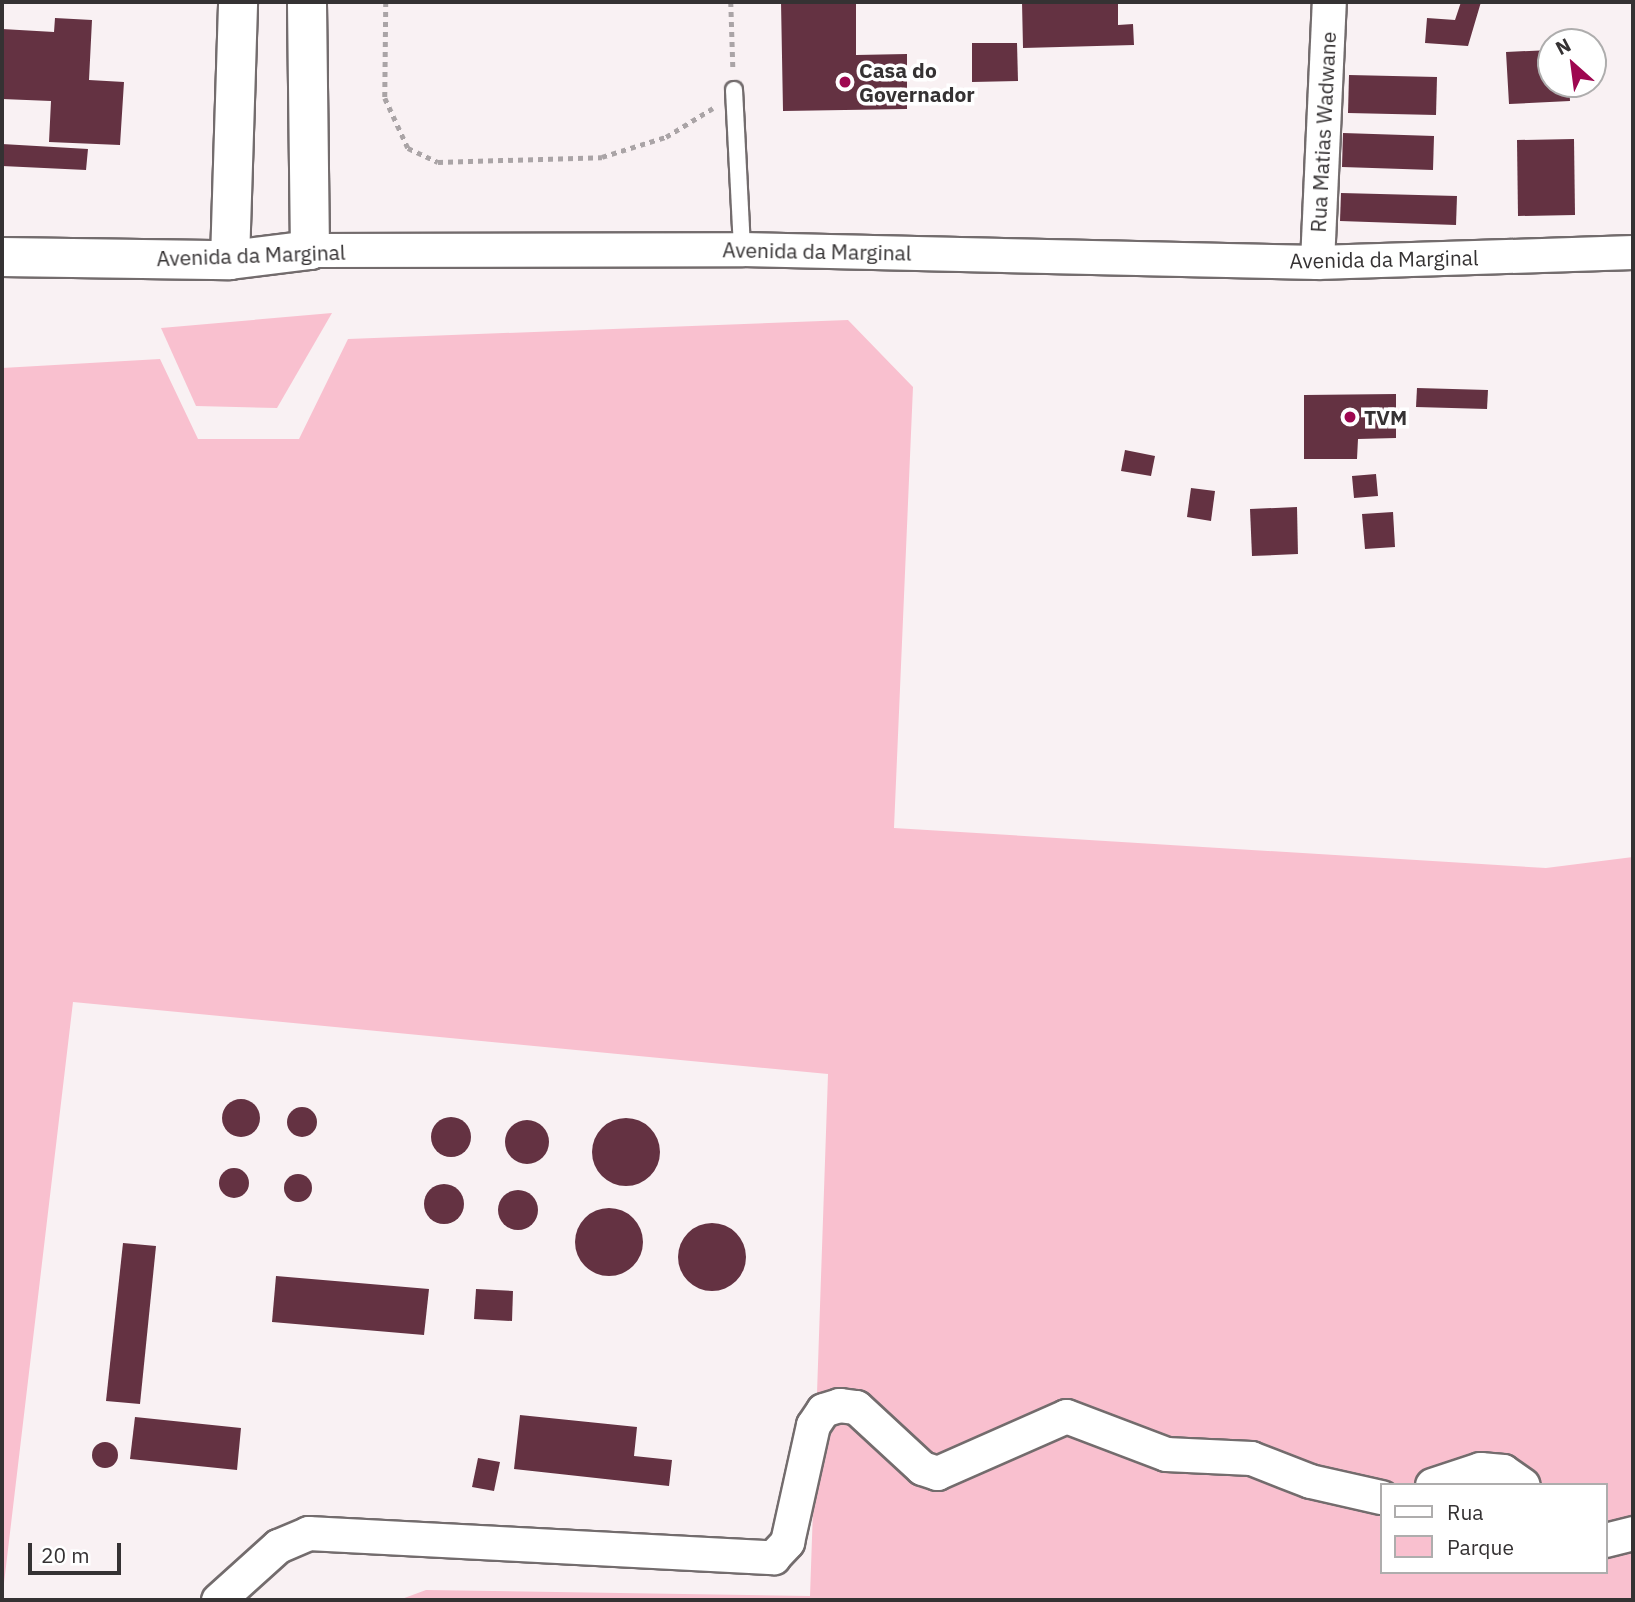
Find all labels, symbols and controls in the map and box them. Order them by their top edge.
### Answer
north arrow [1537,28,1607,98]
street label: Rua Matias Wadwane [1305,31,1341,233]
text: N [1551,32,1575,60]
place label: Casa do Governador [859,57,975,107]
marker: Casa do Governador [837,74,853,90]
street label: Avenida da Marginal [722,237,912,265]
street label: Avenida da Marginal [156,239,346,271]
street label: Avenida da Marginal [1289,245,1479,273]
place label: TVM [1364,404,1407,430]
marker: TVM [1342,409,1358,425]
legend [1380,1483,1607,1574]
text: Rua [1447,1498,1484,1526]
scale bar [32,1528,124,1572]
text: Parque [1447,1533,1514,1561]
text: 20 m [41,1541,90,1569]

